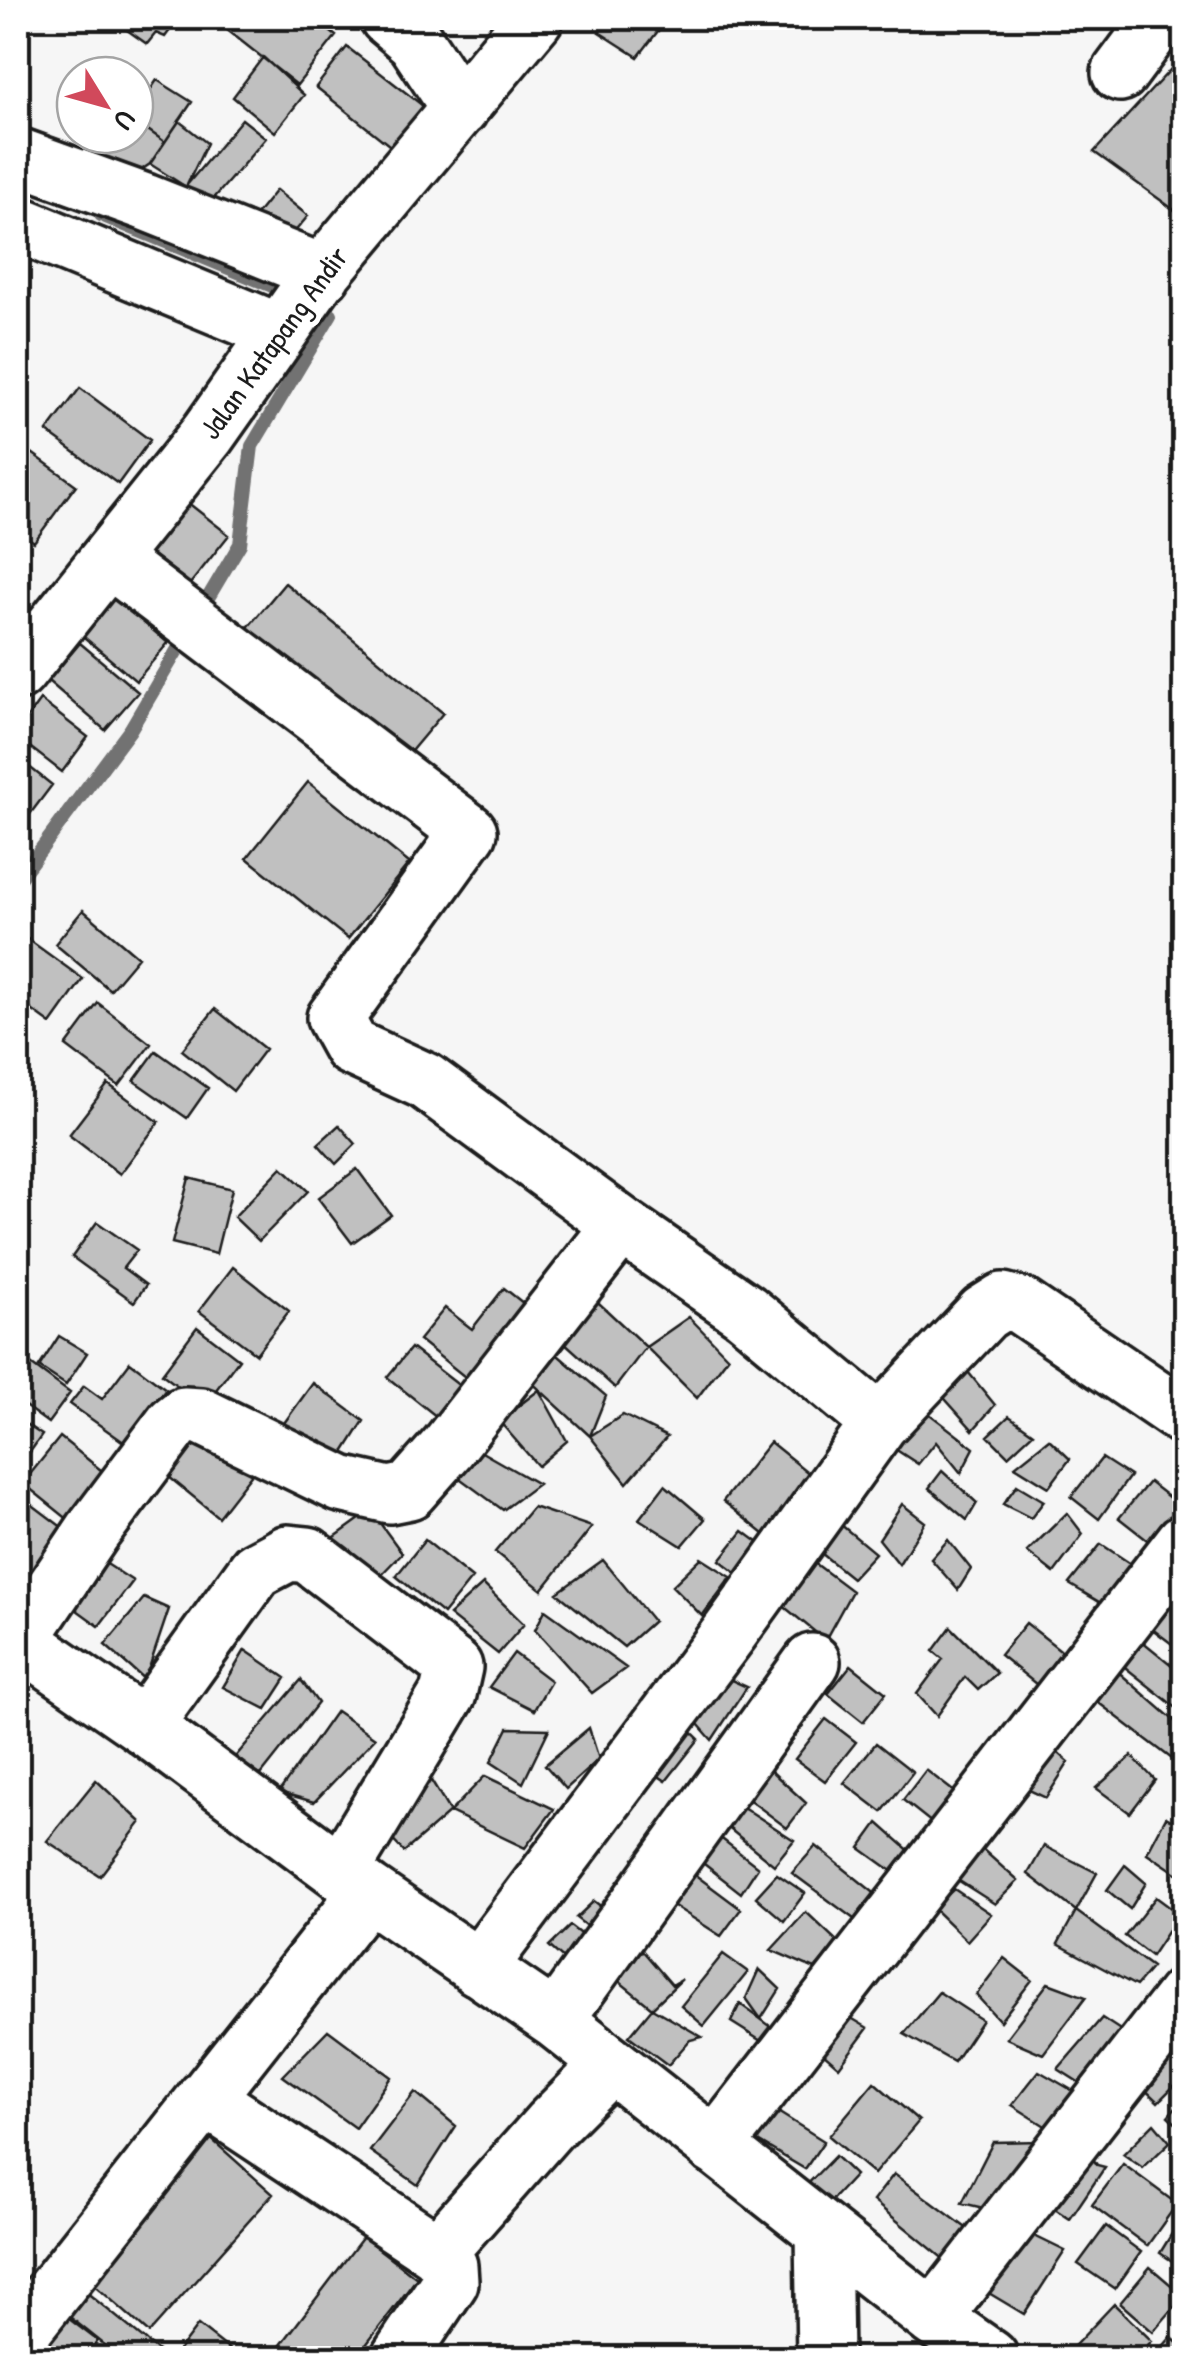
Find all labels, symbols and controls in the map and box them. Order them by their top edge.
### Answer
north arrow [55,55,155,155]
text: U [105,102,145,138]
street label: Jalan Katapang Andir [190,238,357,447]

